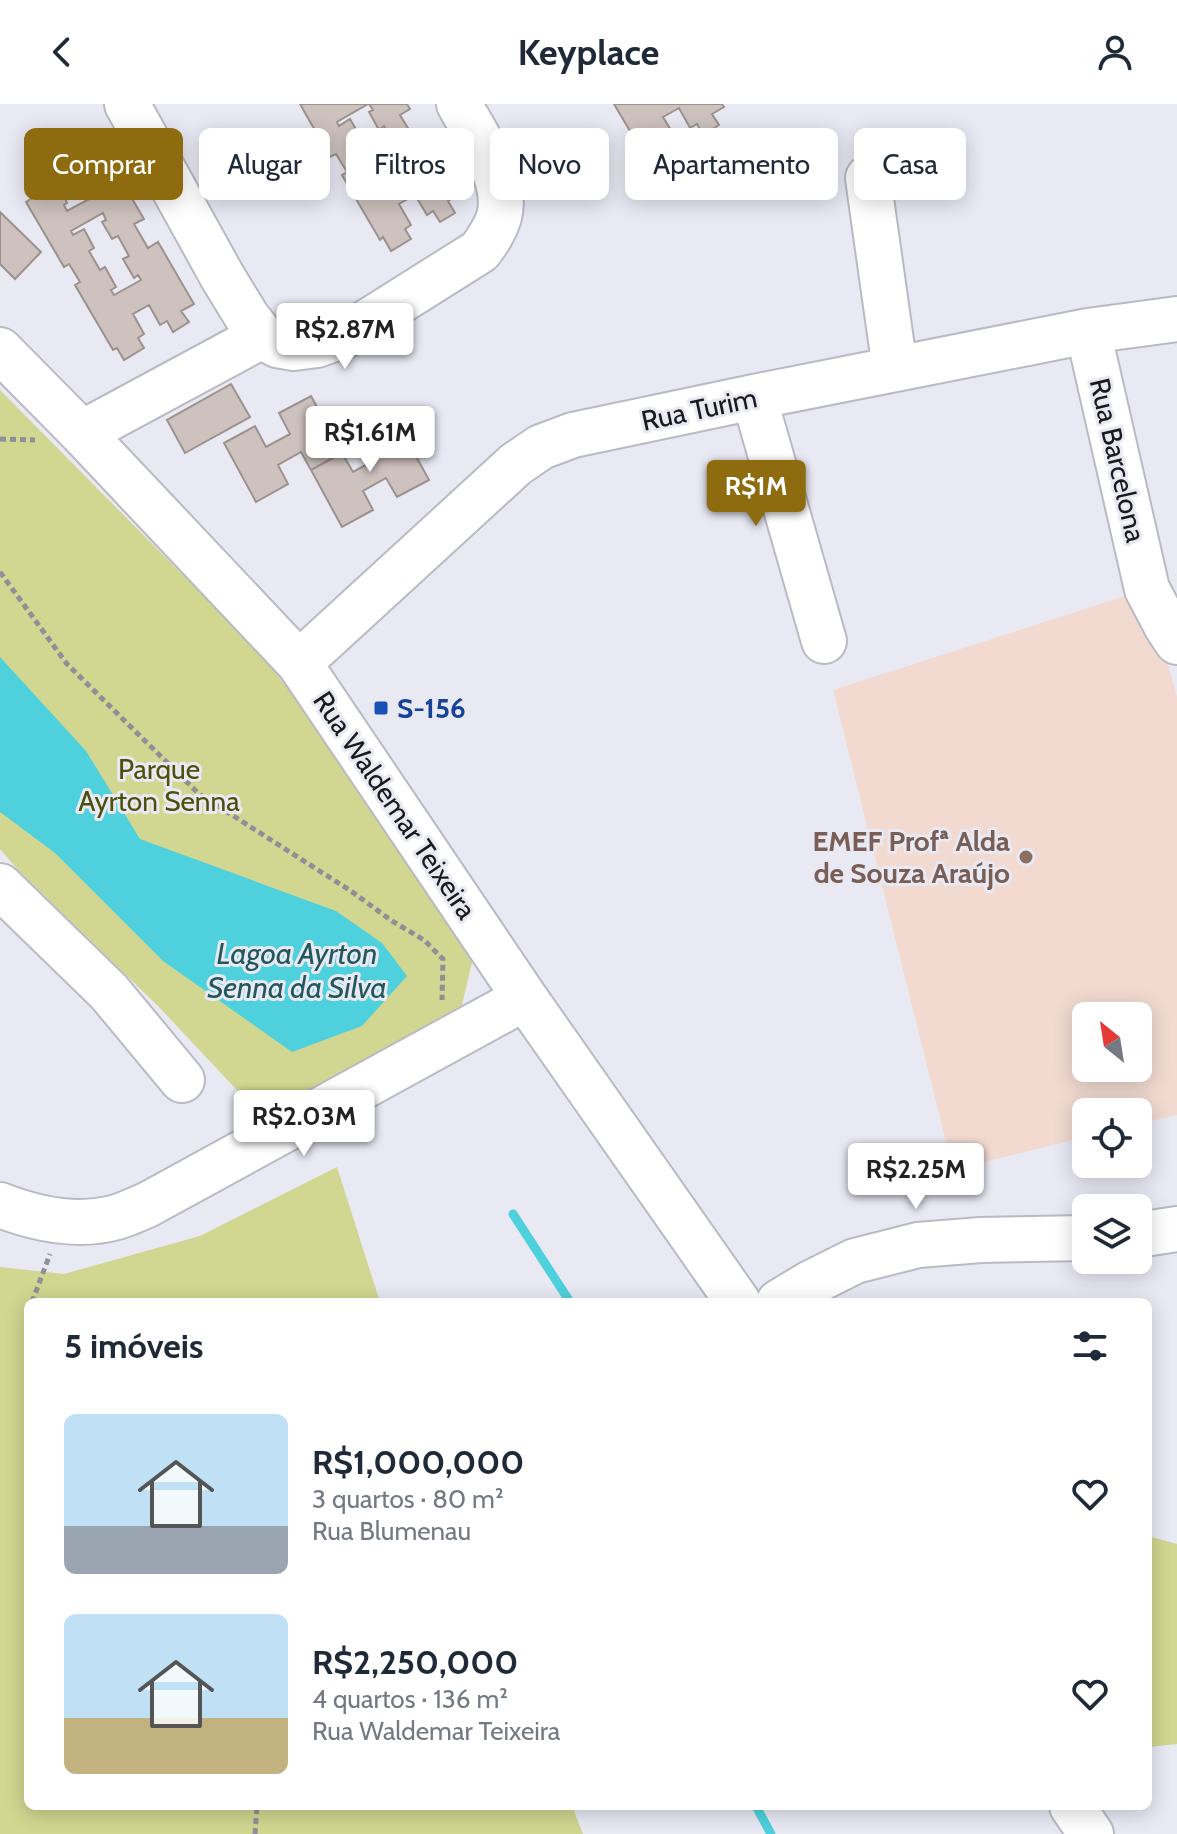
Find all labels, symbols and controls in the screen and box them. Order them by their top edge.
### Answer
icon: back [40,30,84,74]
text: Keyplace [518,30,659,74]
icon: person [1093,30,1137,74]
chip: Comprar [24,128,183,200]
chip: Alugar [199,128,330,200]
chip: Filtros [346,128,474,200]
chip: Novo [490,128,609,200]
chip: Apartamento [625,128,838,200]
chip: Casa [854,128,966,200]
pin: R$2.87M [271,303,419,371]
text: R$2.87M [295,313,395,345]
street label: Rua Barcelona [1083,375,1154,546]
street label: Rua Turim [638,380,760,438]
pin: R$1.61M [296,406,444,474]
text: R$1.61M [324,416,416,448]
pin: R$1M [709,460,803,528]
text: R$1M [725,470,787,502]
street label: Rua Waldemar Teixeira [306,685,484,926]
place label: S-156 [397,691,466,725]
marker: S-156 [372,699,390,717]
park label: Parque Ayrton Senna [78,752,240,818]
place label: EMEF Profª Alda de Souza Araújo [812,824,1010,890]
marker: EMEF Profª Alda de Souza Araújo [1017,848,1035,866]
water label: Lagoa Ayrton Senna da Silva [207,935,387,1006]
north arrow [1072,1002,1152,1082]
map controls [1072,1002,1152,1274]
pin: R$2.03M [230,1090,378,1158]
button: locate [1072,1098,1152,1178]
text: R$2.03M [252,1100,356,1132]
pin: R$2.25M [842,1143,990,1211]
text: R$2.25M [866,1153,966,1185]
button: layers [1072,1194,1152,1274]
icon: filters [1068,1324,1112,1368]
text: 5 imóveis [64,1325,203,1367]
text: R$1,000,000 [312,1441,524,1483]
icon: home [128,1446,224,1542]
icon: heart [1068,1472,1112,1516]
text: 3 quartos · 80 m² [312,1483,504,1515]
text: Rua Blumenau [312,1515,471,1547]
text: R$2,250,000 [312,1641,518,1683]
icon: home [128,1646,224,1742]
icon: heart [1068,1672,1112,1716]
text: 4 quartos · 136 m² [312,1683,508,1715]
text: Rua Waldemar Teixeira [312,1715,560,1747]

